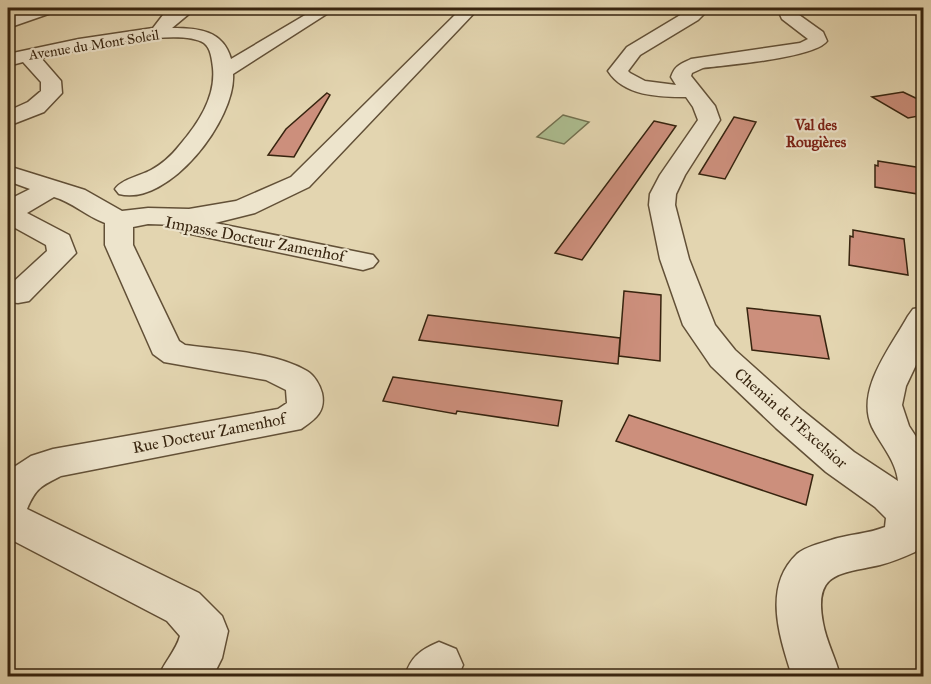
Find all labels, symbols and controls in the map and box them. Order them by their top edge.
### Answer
street label: Avenue du Mont Soleil [27,26,161,64]
district label: Val des Rougières [786,116,847,152]
street label: Impasse Docteur Zamenhof [164,212,349,266]
street label: Chemin de l'Excelsior [731,364,851,472]
street label: Rue Docteur Zamenhof [131,408,290,457]

